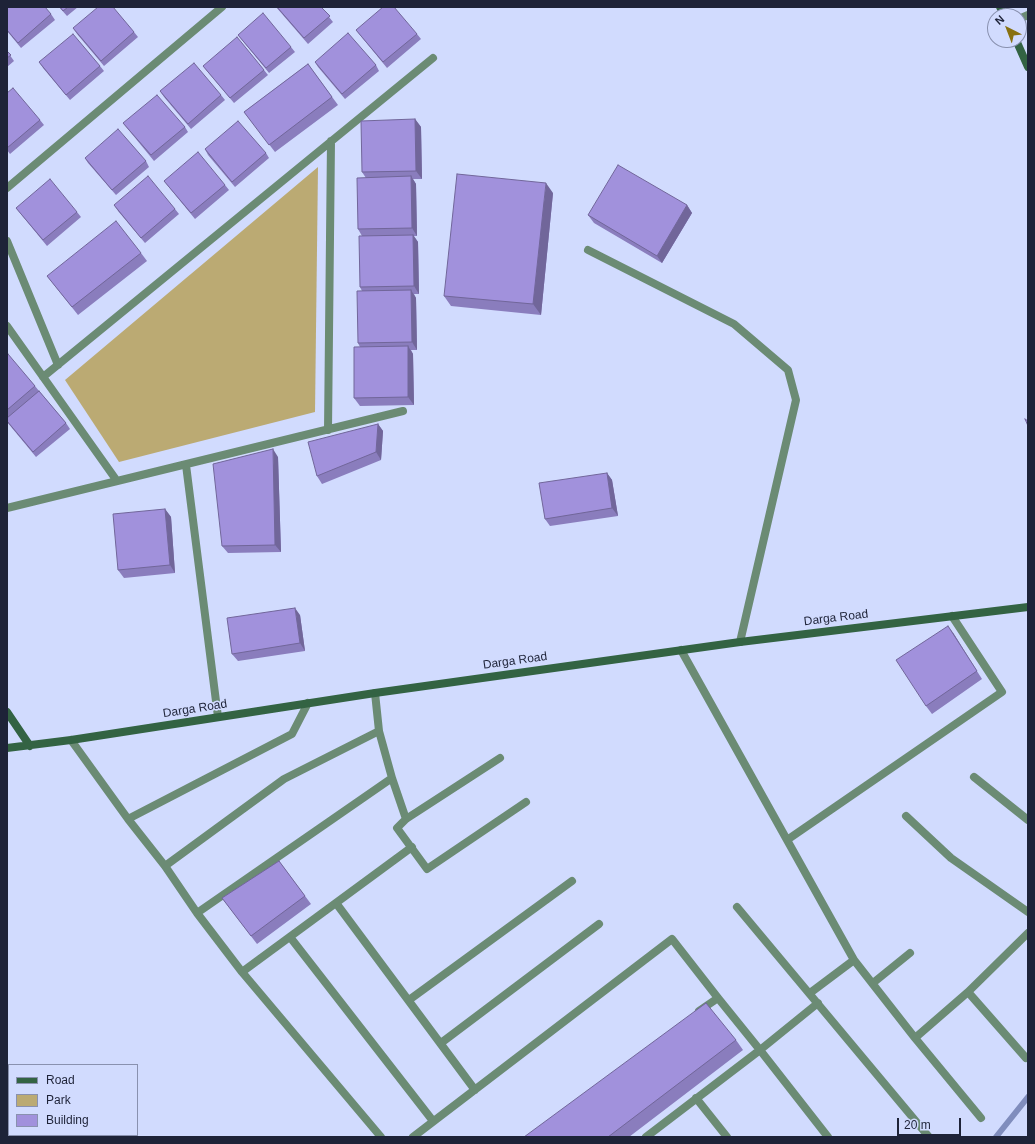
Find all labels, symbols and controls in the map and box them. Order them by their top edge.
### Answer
north arrow [987,8,1027,48]
text: N [993,13,1007,27]
street label: Darga Road [803,607,869,629]
street label: Darga Road [482,649,548,673]
street label: Darga Road [162,697,228,721]
legend [8,1064,138,1136]
text: Road [46,1073,75,1087]
text: Park [46,1093,71,1107]
scale bar [899,1110,963,1136]
text: Building [46,1113,89,1127]
text: 20 m [904,1118,931,1132]

